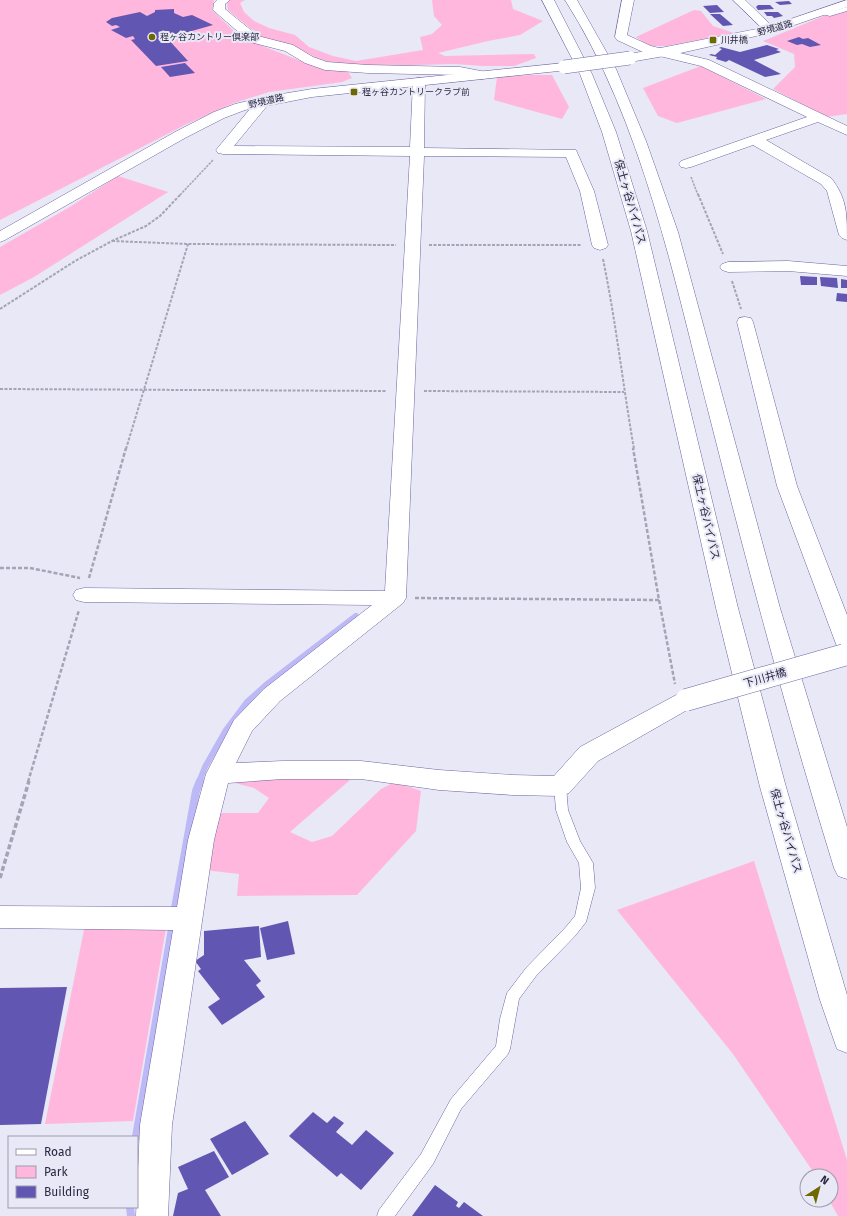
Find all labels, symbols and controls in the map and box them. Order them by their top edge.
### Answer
street label: 野境道路 [756,18,794,38]
marker: 程ヶ谷カントリー倶楽部 [147,32,157,42]
place label: 程ヶ谷カントリー倶楽部 [160,32,259,42]
marker: 川井橋 [708,35,718,45]
place label: 川井橋 [721,35,748,45]
marker: 程ヶ谷カントリークラブ前 [349,87,359,97]
place label: 程ヶ谷カントリークラブ前 [362,87,470,97]
street label: 野境道路 [247,92,285,110]
street label: 保土ヶ谷バイパス [612,158,648,246]
street label: 保土ヶ谷バイパス [690,473,722,561]
street label: 下川井橋 [742,666,788,690]
street label: 保土ヶ谷バイパス [768,787,804,875]
legend [8,1136,138,1208]
text: Road [44,1145,72,1159]
text: Park [44,1165,68,1179]
north arrow [799,1168,839,1208]
text: N [818,1173,831,1188]
text: Building [44,1185,90,1199]

